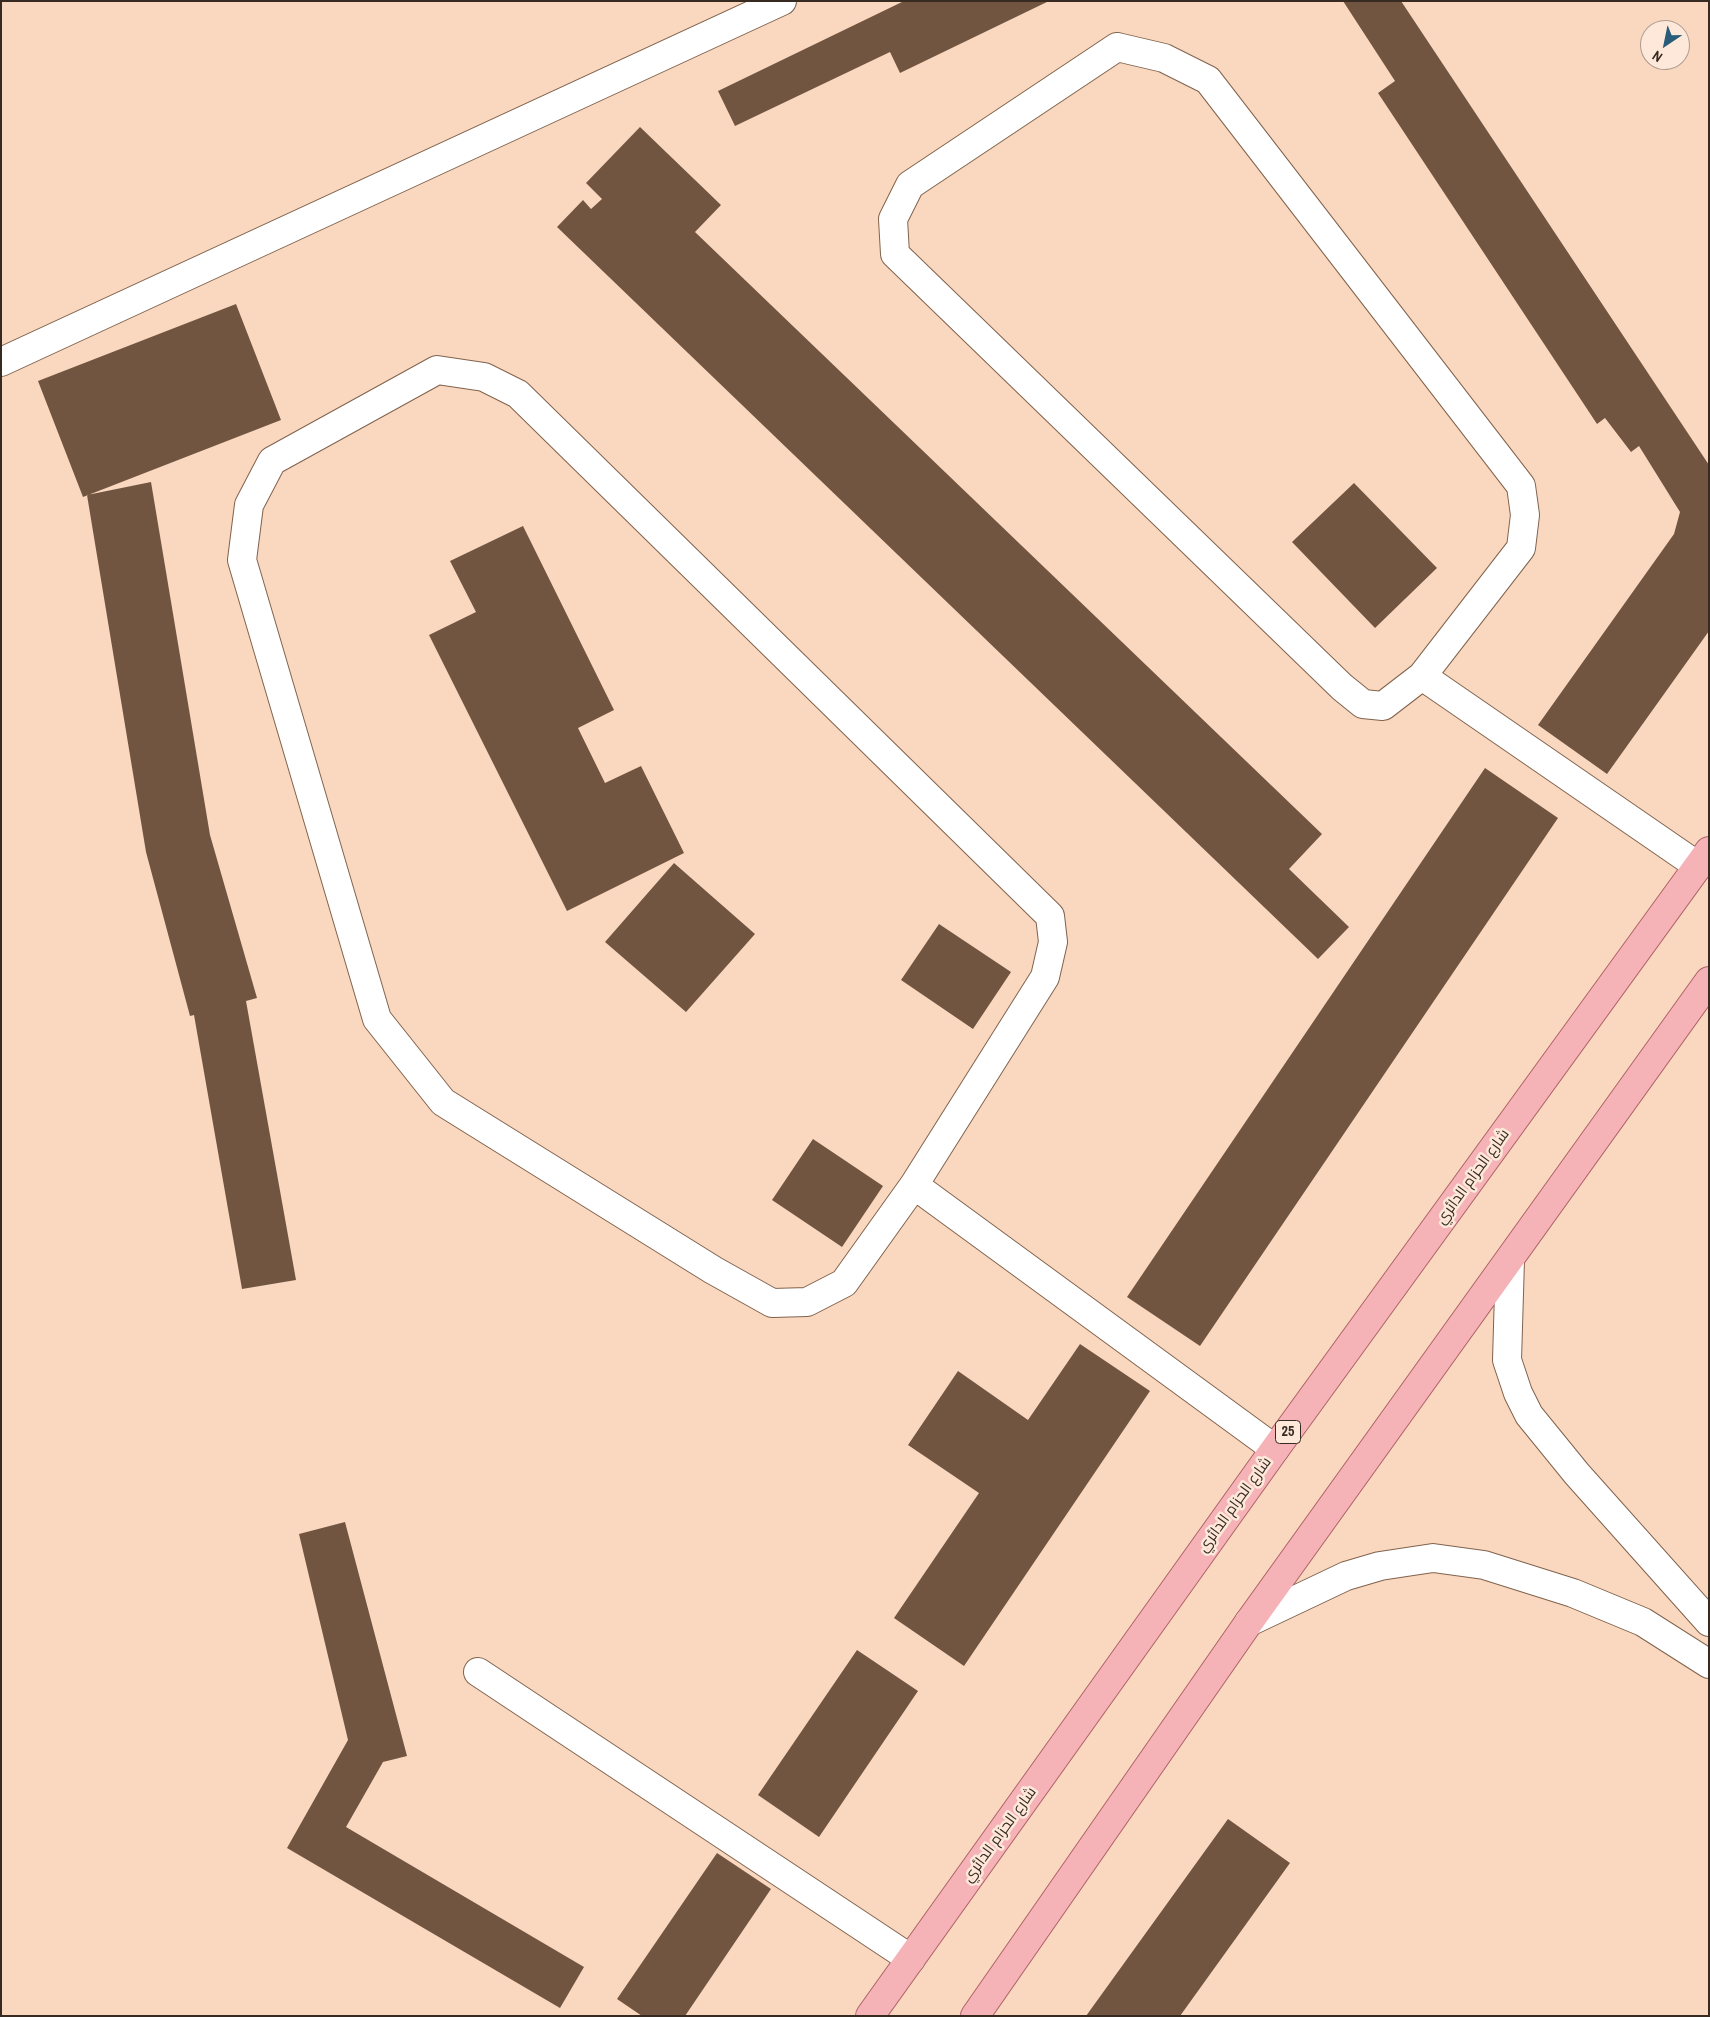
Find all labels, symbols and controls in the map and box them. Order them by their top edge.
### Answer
north arrow [1640,20,1690,70]
text: N [1649,47,1666,66]
street label: شارع الحزام الدائري [1432,1126,1514,1228]
road number: 25 [1276,1420,1300,1444]
street label: شارع الحزام الدائري [1194,1454,1276,1556]
street label: شارع الحزام الدائري [959,1784,1041,1886]

